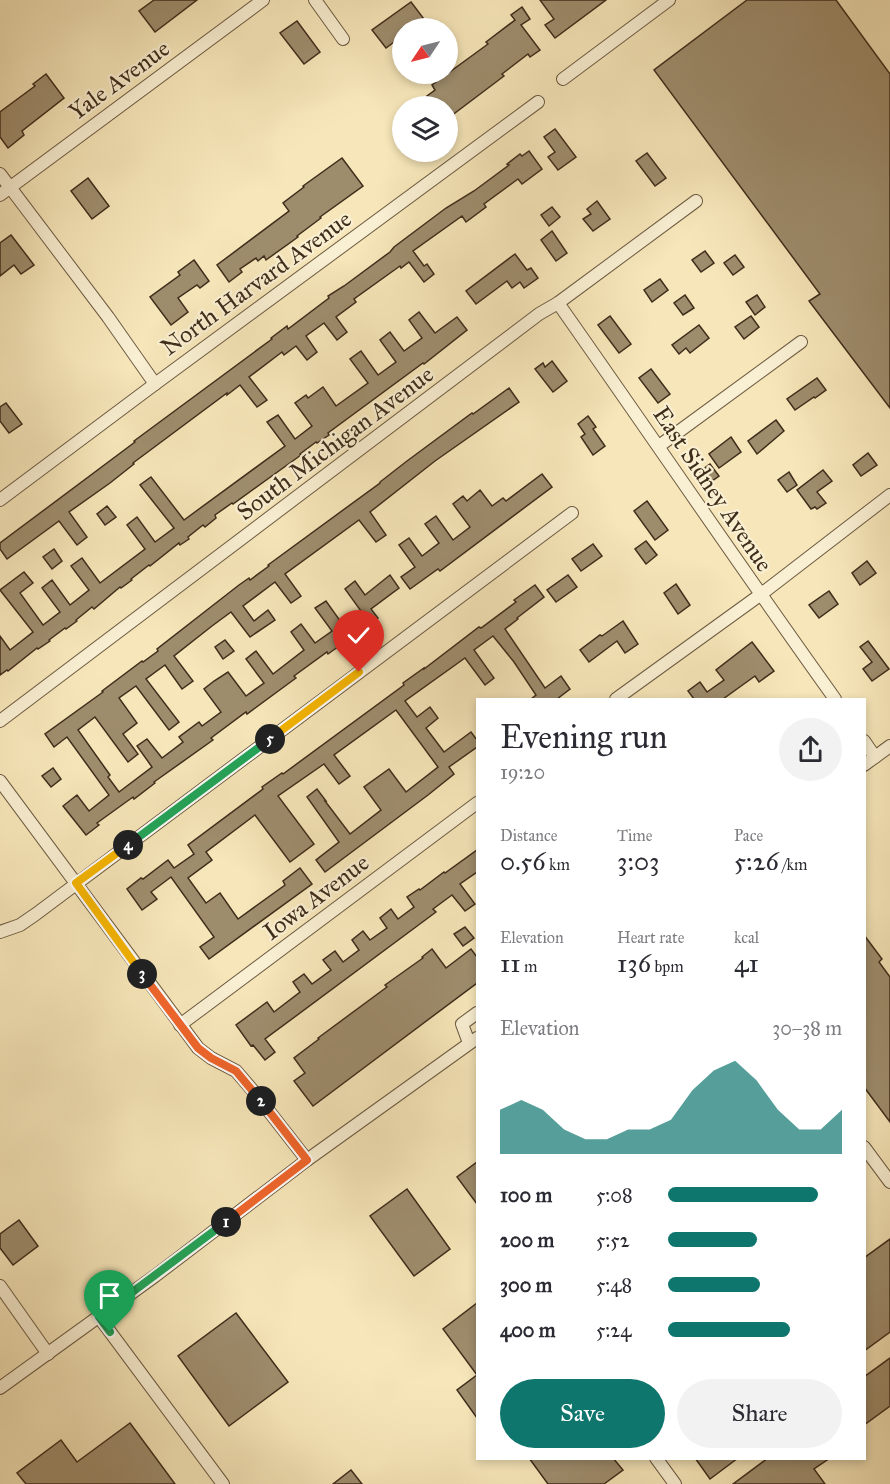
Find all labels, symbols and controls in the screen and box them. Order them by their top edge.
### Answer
north arrow [392,18,458,84]
map controls [392,18,458,162]
street label: Yale Avenue [63,33,175,127]
button: layers [392,96,458,162]
street label: North Harvard Avenue [155,204,357,362]
street label: South Michigan Avenue [231,359,439,527]
street label: East Sidney Avenue [646,400,780,578]
pin [333,610,384,672]
icon: check [342,619,375,652]
text: Evening run [500,717,667,757]
button: share [779,718,842,781]
pin: 5 [255,724,285,754]
text: 5 [266,729,274,748]
text: 19:20 [500,760,545,784]
text: Distance [500,826,557,845]
text: Time [617,826,652,845]
text: Pace [734,826,763,845]
pin: 4 [113,830,143,860]
text: 4 [124,835,132,854]
text: 0.56 [500,845,546,877]
text: 3:03 [617,845,659,877]
text: 5:26 [734,845,779,877]
street label: Iowa Avenue [257,847,375,947]
text: km [546,855,570,874]
text: /km [779,855,807,874]
text: Elevation [500,928,564,947]
text: Heart rate [617,928,684,947]
text: kcal [734,928,759,947]
text: 11 [500,947,521,979]
text: 136 [617,947,651,979]
text: 41 [734,947,759,979]
text: m [521,957,537,976]
text: bpm [651,957,684,976]
pin: 3 [127,959,157,989]
text: 3 [139,964,145,983]
text: Elevation [500,1016,579,1040]
text: 30–38 m [772,1016,842,1040]
pin: 2 [246,1086,276,1116]
text: 2 [257,1091,265,1110]
text: 100 m [500,1183,552,1207]
text: 5:08 [596,1183,633,1207]
pin: 1 [211,1207,241,1237]
text: 1 [223,1212,229,1231]
text: 200 m [500,1228,554,1252]
text: 5:52 [596,1228,630,1252]
pin [84,1270,135,1332]
text: 300 m [500,1273,552,1297]
text: 5:48 [596,1273,632,1297]
icon: arrive [93,1279,126,1312]
text: 400 m [500,1318,556,1342]
text: 5:24 [596,1318,631,1342]
button: Save [500,1379,665,1448]
button: Share [677,1379,842,1448]

